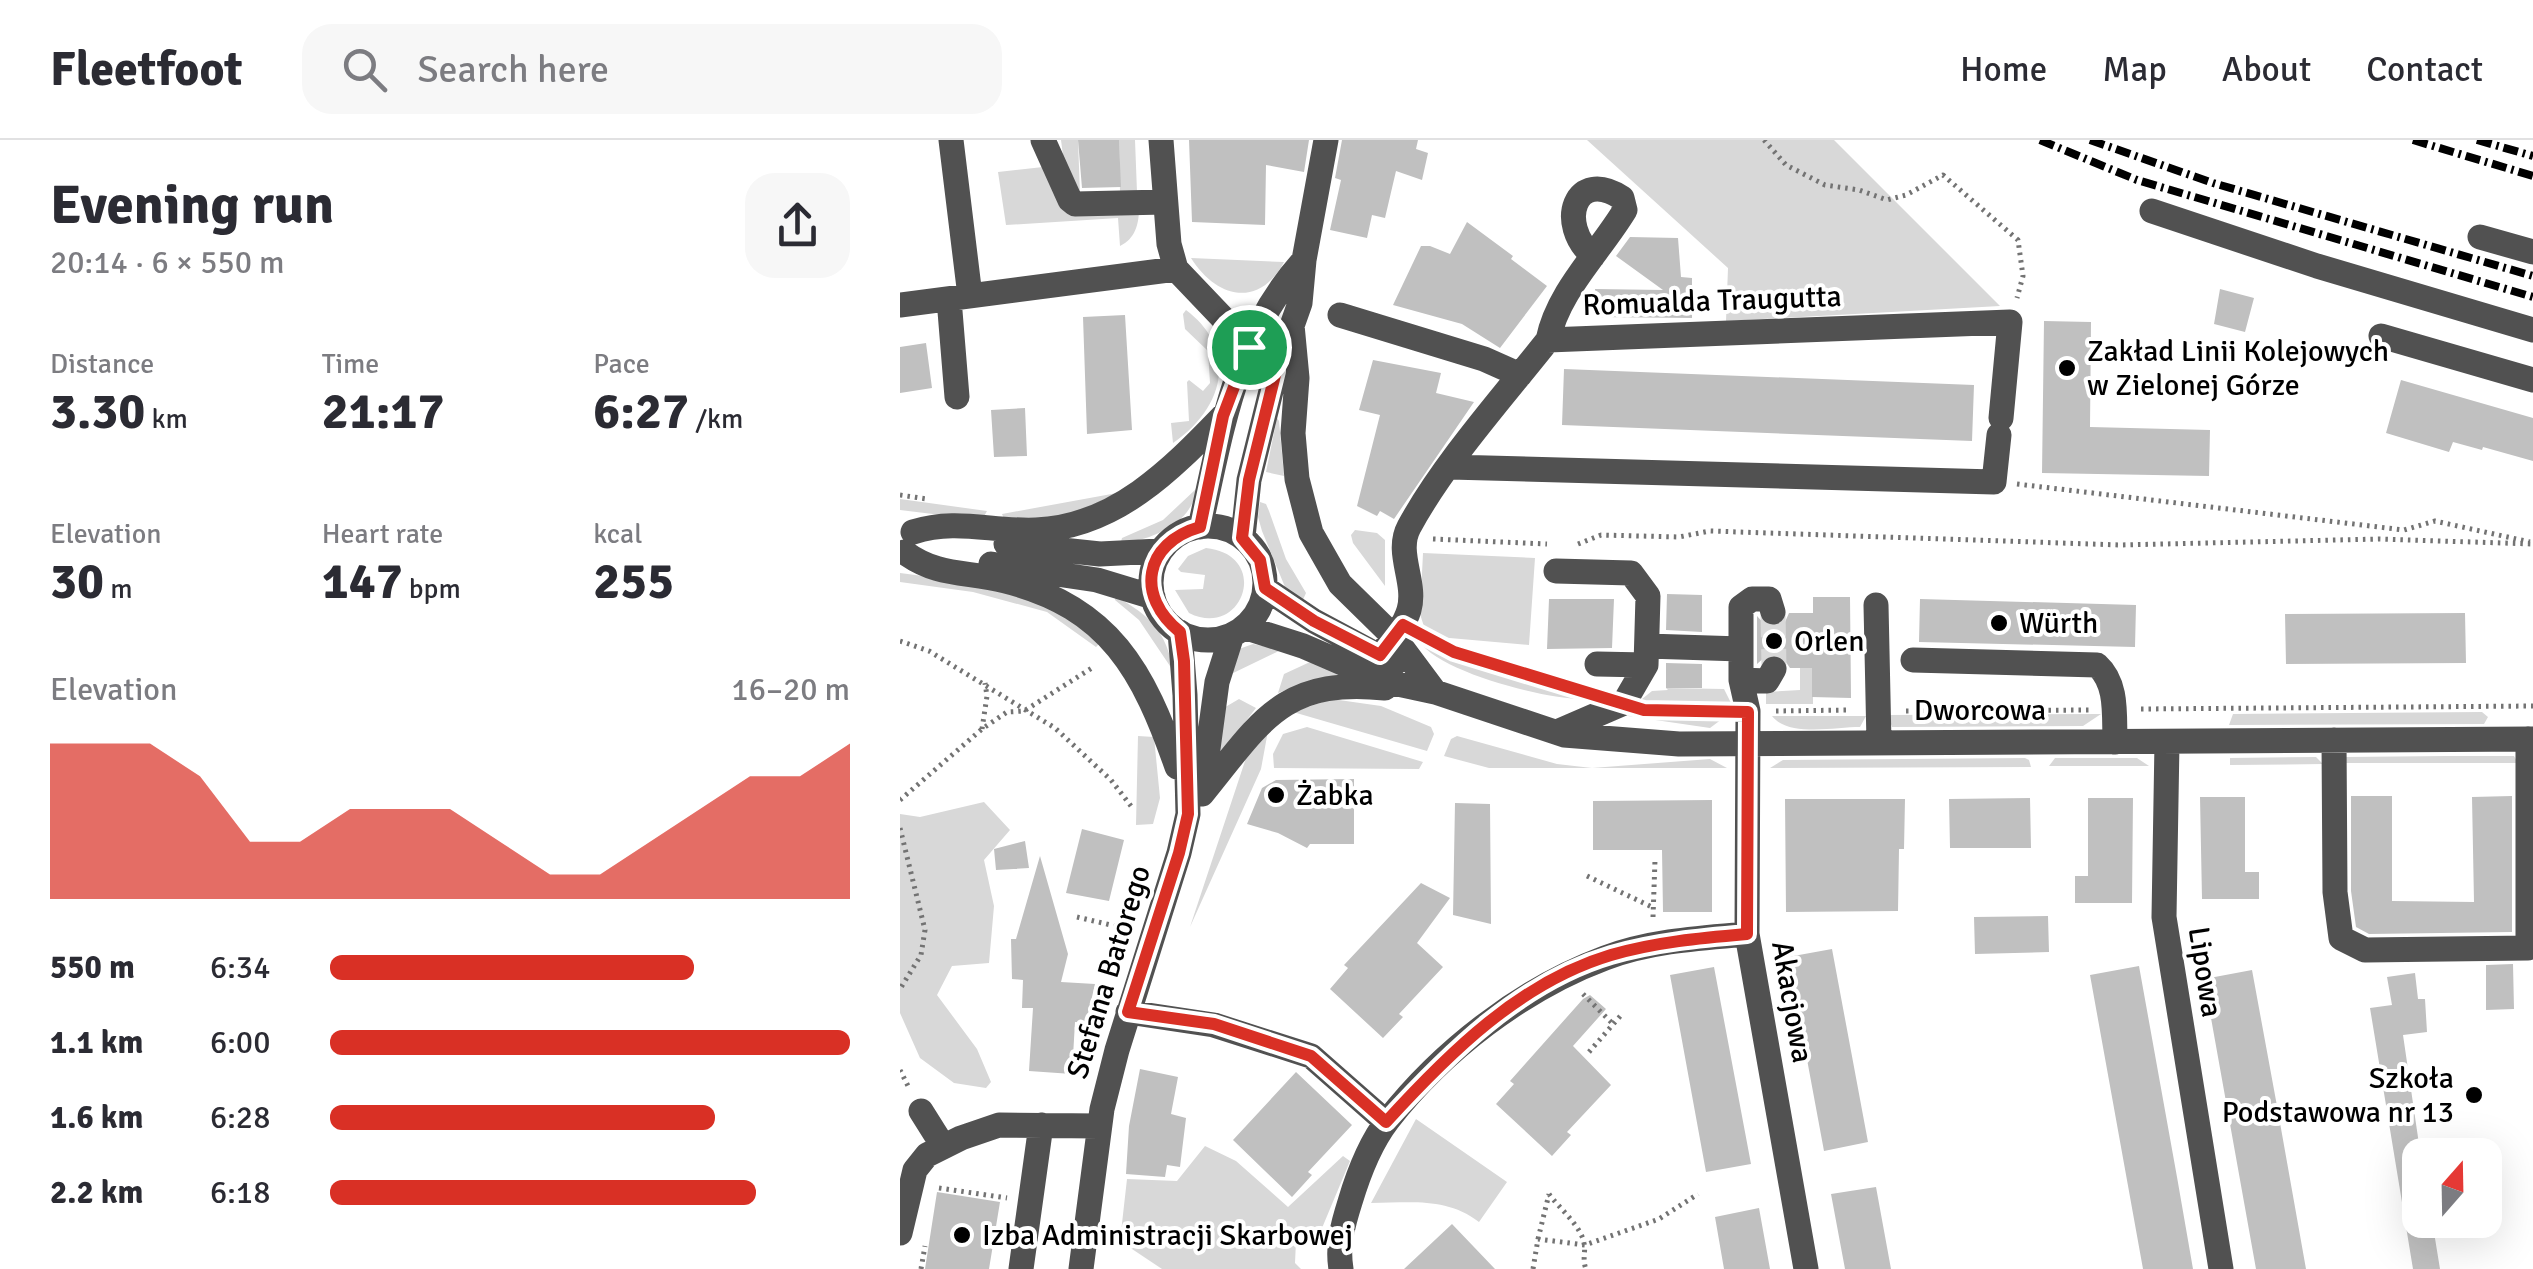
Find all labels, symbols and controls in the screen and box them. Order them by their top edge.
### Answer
search box [302,24,1002,114]
text: Fleetfoot [50,40,242,99]
icon: search [337,42,392,97]
text: Search here [417,46,609,93]
text: Home [1960,48,2047,91]
text: Map [2102,48,2167,91]
text: About [2222,48,2311,91]
text: Contact [2366,48,2483,91]
text: Evening run [50,171,334,239]
button: share [745,173,850,278]
text: 20:14 · 6 × 550 m [50,243,285,282]
street label: Romualda Traugutta [1582,278,1842,324]
pin [1207,305,1292,390]
icon: arrive [1222,320,1277,375]
place label: Zakład Linii Kolejowych w Zielonej Górze [2087,333,2389,404]
text: Distance [50,347,154,381]
text: Time [322,347,379,381]
text: Pace [593,347,650,381]
marker: Zakład Linii Kolejowych w Zielonej Górze [2056,357,2078,379]
text: 3.30 [50,381,145,443]
text: 21:17 [322,381,444,443]
text: 6:27 [593,381,689,443]
text: km [145,402,188,436]
text: /km [689,402,743,436]
text: Elevation [50,517,162,551]
text: Heart rate [322,517,443,551]
text: kcal [593,517,642,551]
text: 30 [50,551,104,613]
text: 147 [322,551,403,613]
text: 255 [593,551,674,613]
text: m [104,572,133,606]
text: bpm [403,572,461,606]
place label: Würth [2019,605,2098,642]
marker: Würth [1988,612,2010,634]
place label: Orlen [1794,623,1865,660]
marker: Orlen [1763,630,1785,652]
text: Elevation [50,670,177,709]
text: 16–20 m [731,670,850,709]
street label: Dworcowa [1914,692,2046,729]
place label: Żabka [1296,777,1374,814]
marker: Żabka [1265,784,1287,806]
street label: Stefana Batorego [1059,861,1159,1083]
street label: Lipowa [2180,924,2230,1020]
street label: Akacjowa [1763,938,1821,1066]
text: 550 m [50,948,135,987]
text: 6:34 [210,948,270,987]
text: 1.1 km [50,1023,143,1062]
text: 6:00 [210,1023,270,1062]
place label: Szkoła Podstawowa nr 13 [2222,1060,2454,1131]
marker: Szkoła Podstawowa nr 13 [2463,1084,2485,1106]
text: 1.6 km [50,1098,143,1137]
text: 6:28 [210,1098,270,1137]
north arrow [2402,1138,2502,1238]
map controls [2402,1138,2502,1238]
text: 2.2 km [50,1173,143,1212]
text: 6:18 [210,1173,270,1212]
place label: Izba Administracji Skarbowej [982,1217,1353,1254]
marker: Izba Administracji Skarbowej [951,1224,973,1246]

